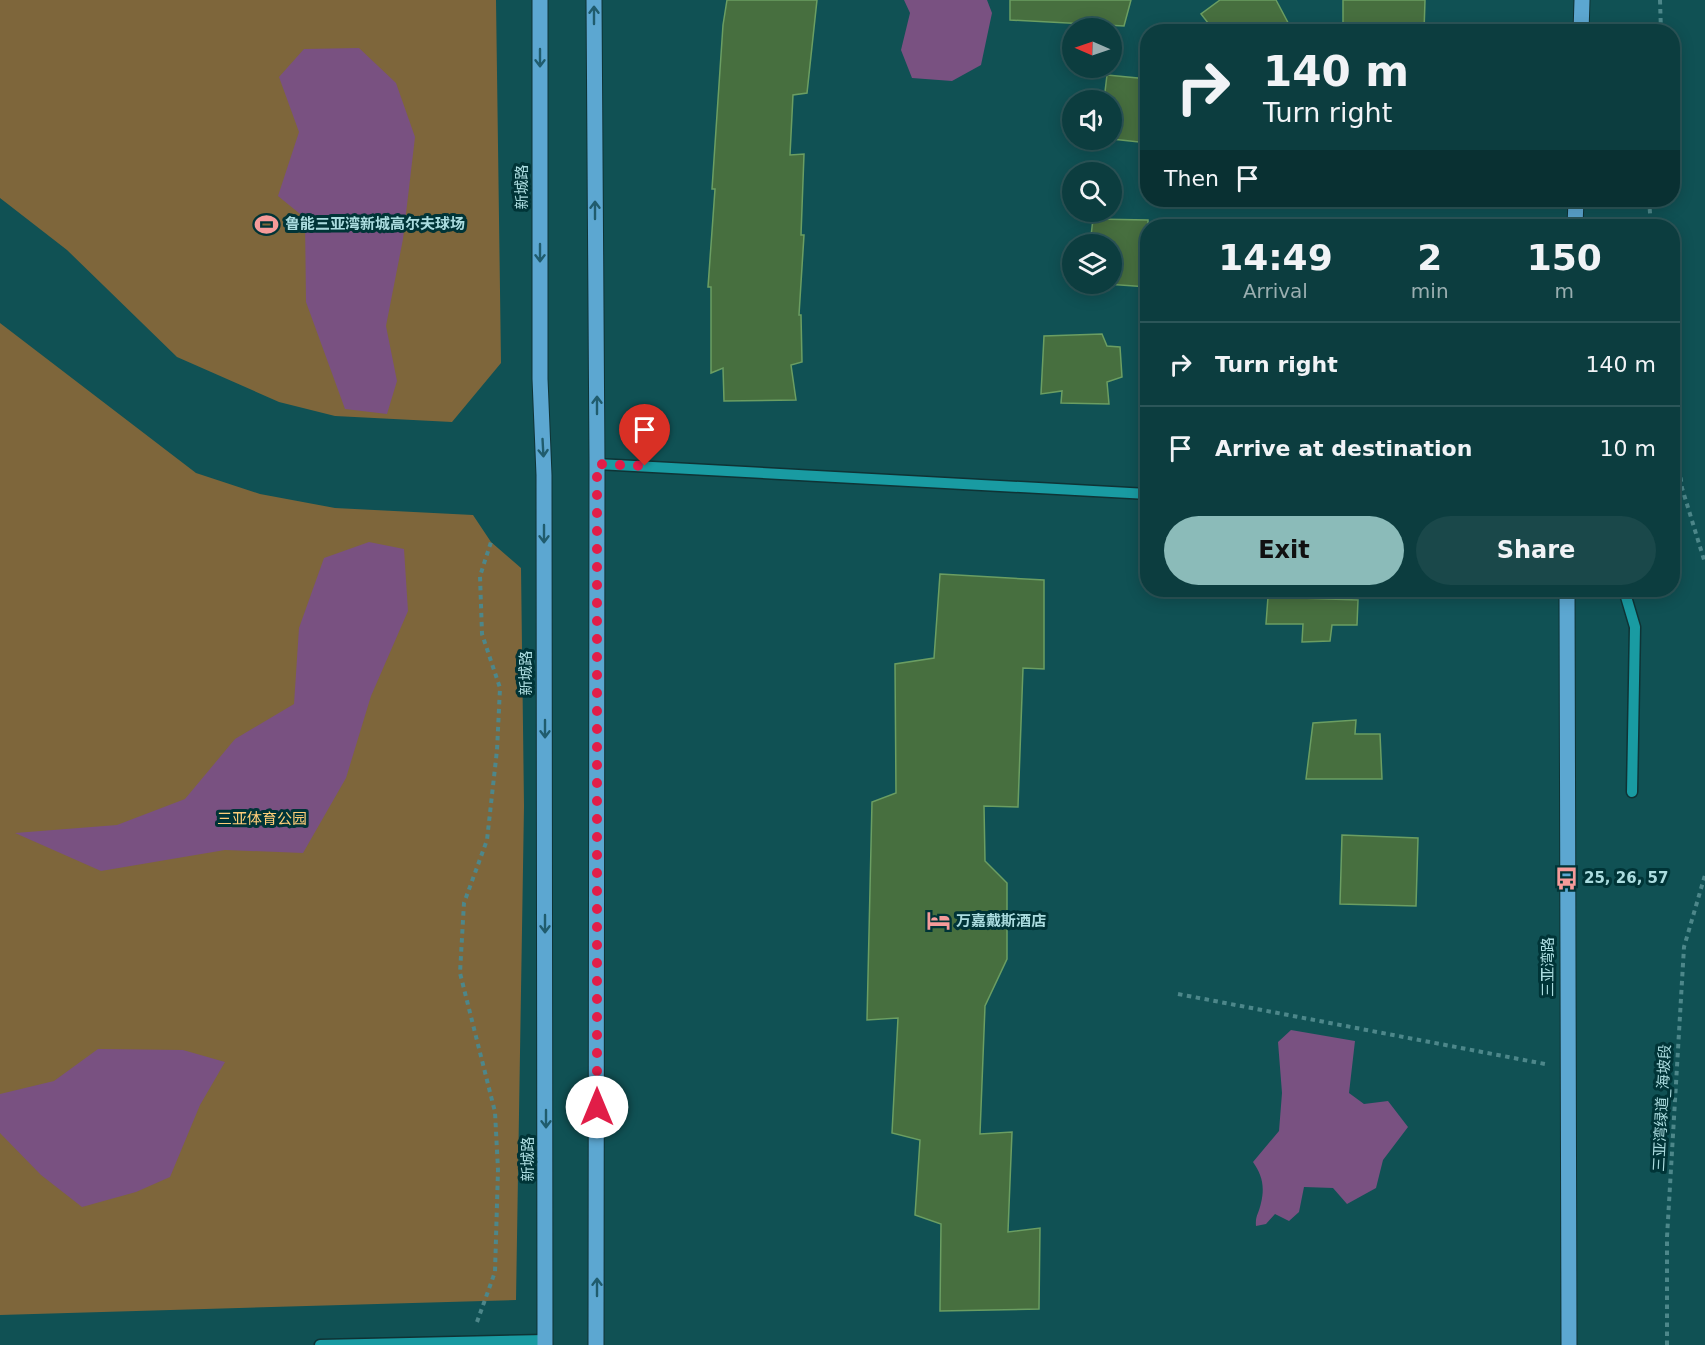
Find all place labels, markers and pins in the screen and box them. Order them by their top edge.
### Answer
sports icon: 鲁能三亚湾新城高尔夫球场 [254,211,280,237]
place label: 鲁能三亚湾新城高尔夫球场 [285,215,465,233]
pin [619,404,670,466]
bus stop icon: 25, 26, 57 [1553,865,1579,891]
place label: 25, 26, 57 [1584,869,1668,887]
hotel icon: 万嘉戴斯酒店 [925,908,951,934]
place label: 万嘉戴斯酒店 [956,912,1046,930]

